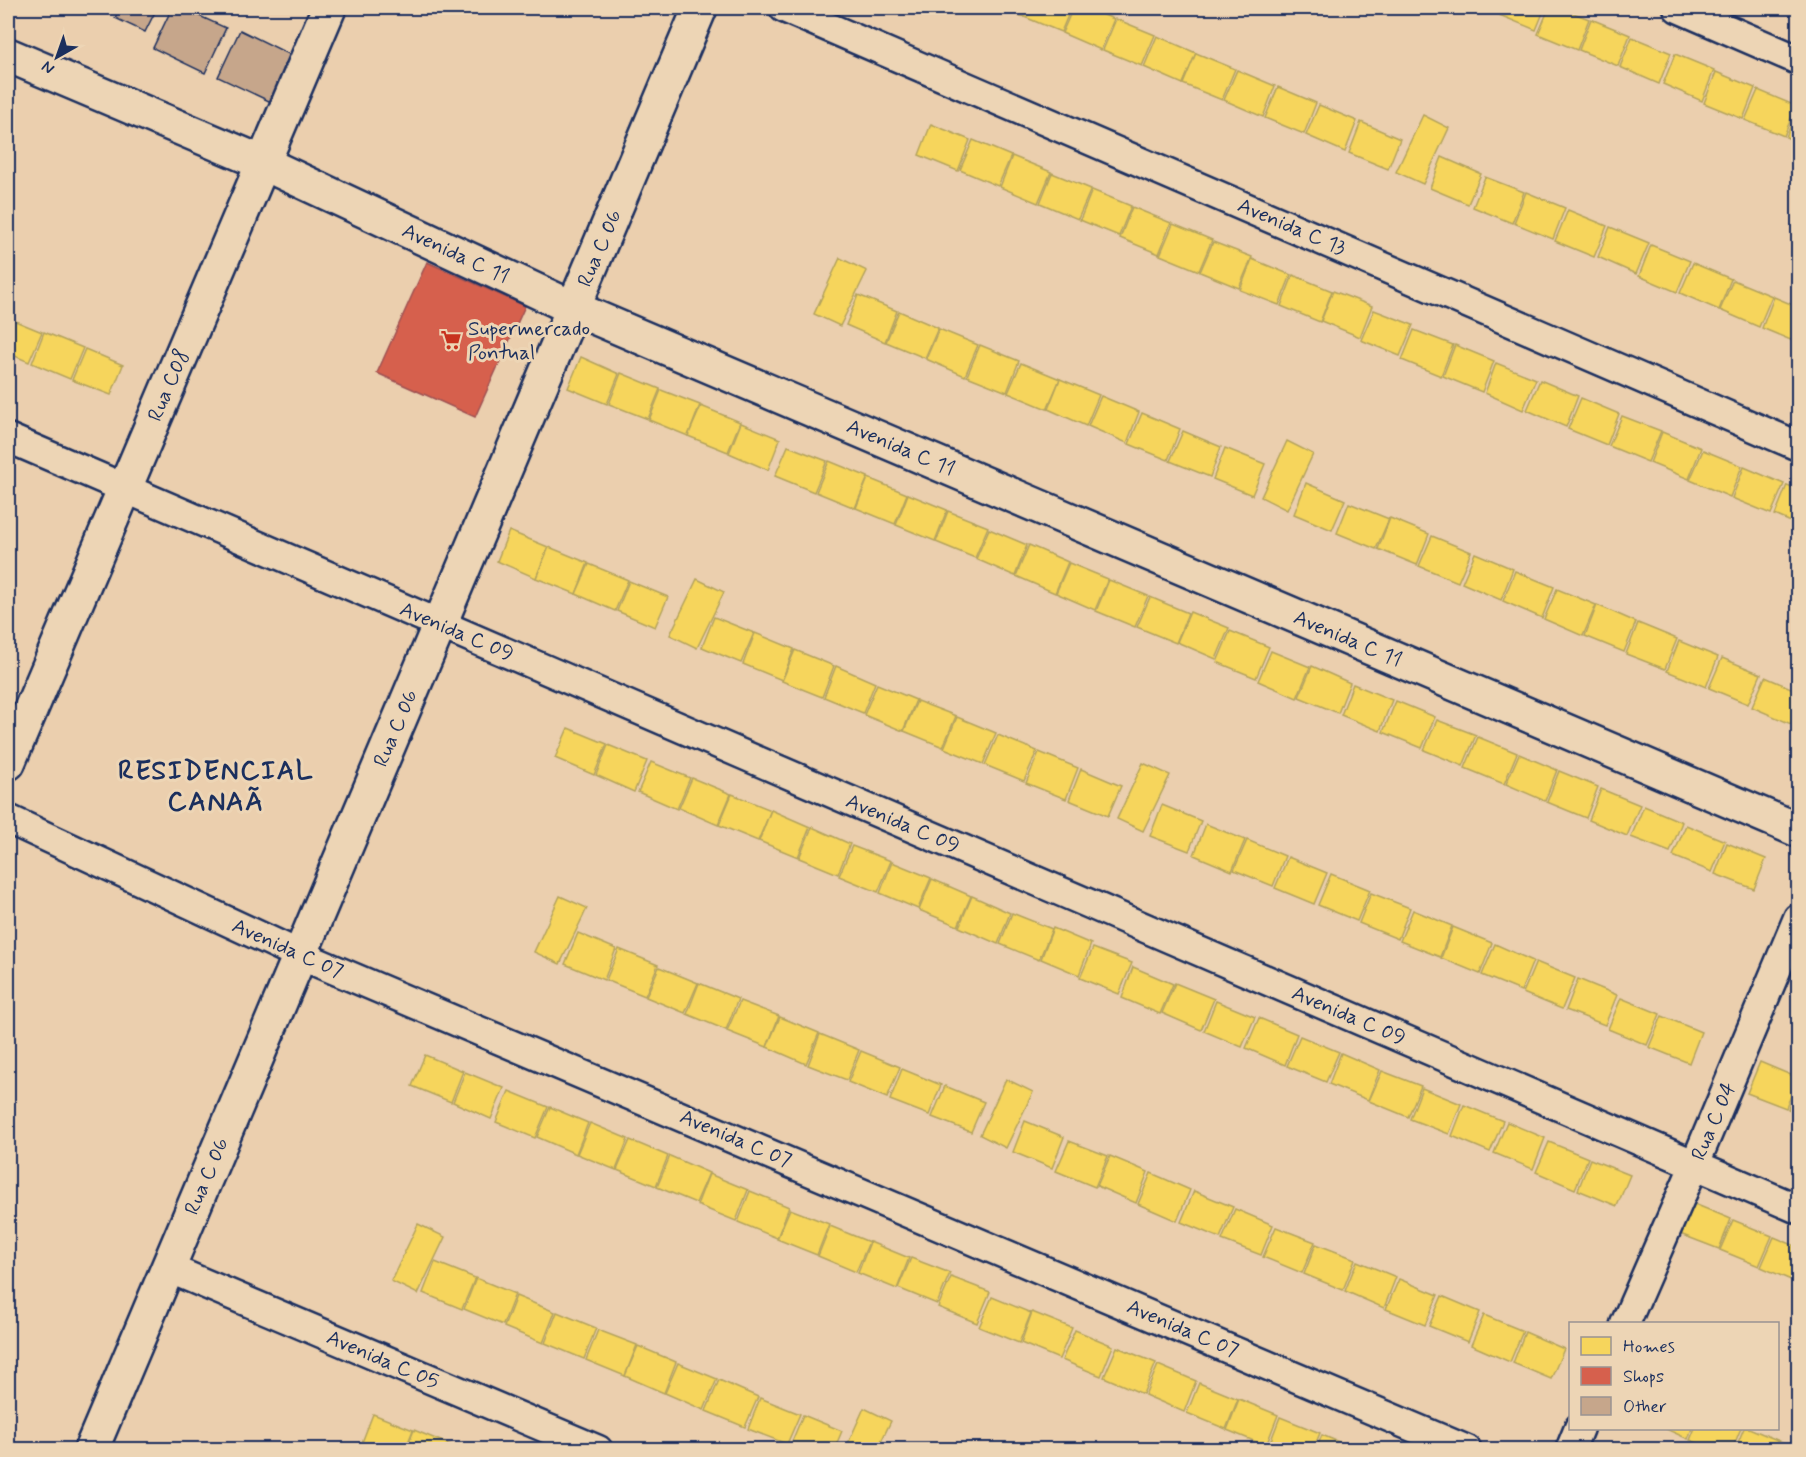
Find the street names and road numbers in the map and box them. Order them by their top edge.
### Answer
street label: Avenida C 13 [1233,192,1350,262]
street label: Rua C 06 [571,205,629,291]
street label: Avenida C 11 [397,217,514,291]
street label: Rua C08 [141,345,197,426]
street label: Avenida C 11 [842,413,959,483]
street label: Avenida C 09 [395,595,518,668]
street label: Avenida C 11 [1289,604,1406,674]
street label: Rua C 06 [367,685,425,771]
street label: Avenida C 09 [841,787,964,860]
street label: Avenida C 07 [228,912,348,986]
street label: Avenida C 09 [1287,979,1410,1052]
street label: Rua C 04 [1685,1078,1743,1165]
street label: Avenida C 07 [675,1103,796,1175]
street label: Rua C 06 [178,1133,236,1219]
street label: Avenida C 07 [1122,1293,1243,1365]
street label: Avenida C 05 [322,1324,443,1396]

